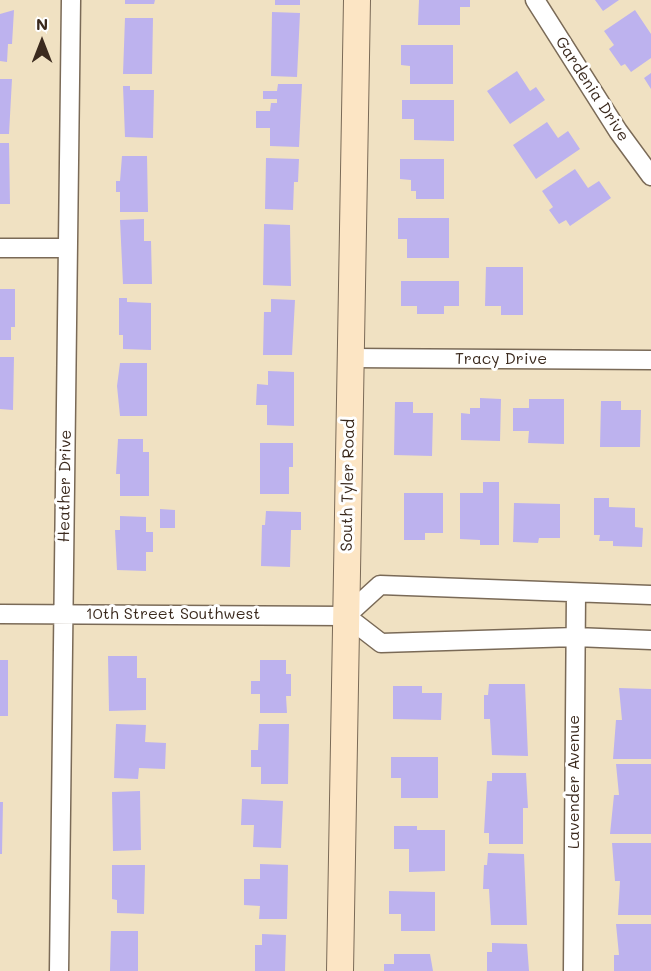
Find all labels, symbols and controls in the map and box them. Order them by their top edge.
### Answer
north arrow [12,12,72,72]
text: N [36,13,48,34]
street label: Gardenia Drive [551,33,633,145]
street label: Tracy Drive [455,349,547,369]
street label: South Tyler Road [337,419,359,551]
street label: Heather Drive [54,429,76,543]
street label: 10th Street Southwest [86,604,260,624]
street label: Lavender Avenue [564,715,584,849]

